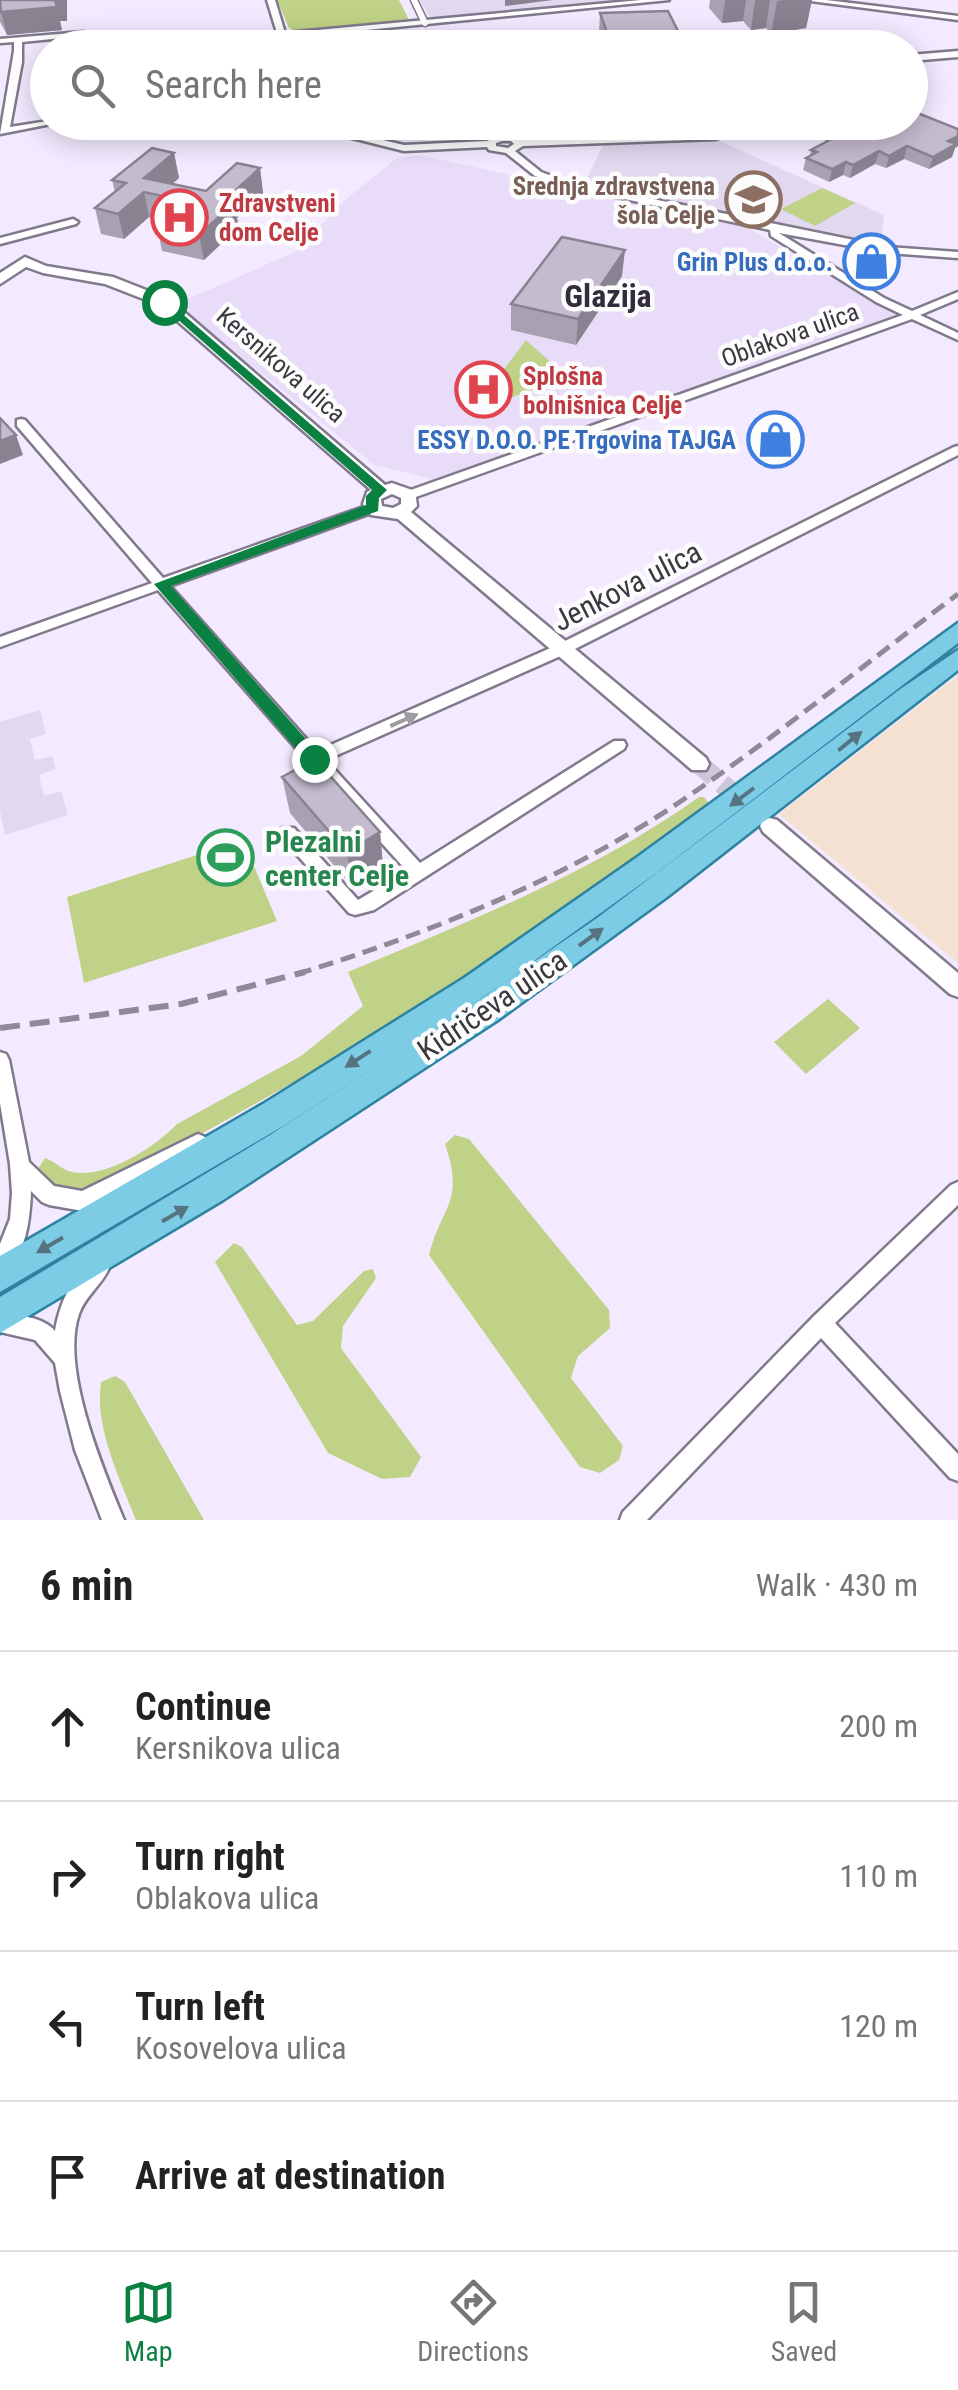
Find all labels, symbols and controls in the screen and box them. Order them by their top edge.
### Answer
search box [30,30,928,140]
icon: search [65,58,120,113]
text: Search here [145,63,322,107]
school or university icon: Srednja zdravstvena šola Celje [724,170,784,230]
place label: Srednja zdravstvena šola Celje [513,172,715,230]
hospital icon: Zdravstveni dom Celje [150,187,210,247]
place label: Zdravstveni dom Celje [219,189,336,247]
shop icon: Grin Plus d.o.o. [842,232,902,292]
place label: Grin Plus d.o.o. [677,248,833,277]
district label: Glazija [564,277,652,315]
route start [142,280,188,326]
street label: Oblakova ulica [717,297,863,373]
street label: Kersnikova ulica [211,301,351,429]
hospital icon: Splošna bolnišnica Celje [454,360,514,420]
place label: Splošna bolnišnica Celje [523,362,682,420]
shop icon: ESSY D.O.O. PE Trgovina TAJGA [745,410,805,470]
place label: ESSY D.O.O. PE Trgovina TAJGA [417,426,736,455]
street label: Jenkova ulica [547,534,707,638]
one-way arrow [389,712,419,728]
one-way arrow [838,731,863,752]
route end [292,737,338,783]
one-way arrow [729,786,755,806]
place label: Plezalni center Celje [265,824,409,893]
sports icon: Plezalni center Celje [196,828,256,888]
one-way arrow [578,928,604,947]
street label: Kidričeva ulica [411,942,573,1068]
one-way arrow [345,1050,372,1068]
one-way arrow [161,1206,189,1223]
one-way arrow [36,1236,64,1254]
text: 6 min [40,1561,133,1610]
text: Walk · 430 m [756,1566,918,1604]
text: Continue [135,1685,271,1729]
icon: ahead [40,1699,95,1754]
text: 200 m [839,1707,918,1745]
text: Kersnikova ulica [135,1729,341,1767]
text: Turn right [135,1835,285,1879]
icon: right [40,1849,95,1904]
text: 110 m [839,1857,918,1895]
text: Oblakova ulica [135,1879,319,1917]
text: Turn left [135,1985,265,2029]
icon: left [40,1999,95,2054]
text: 120 m [839,2007,918,2045]
text: Kosovelova ulica [135,2029,347,2067]
icon: arrive [40,2149,95,2204]
text: Arrive at destination [135,2154,445,2198]
tab: Map [121,2275,176,2368]
tab: Directions [417,2275,529,2368]
tab: Saved [771,2275,837,2368]

